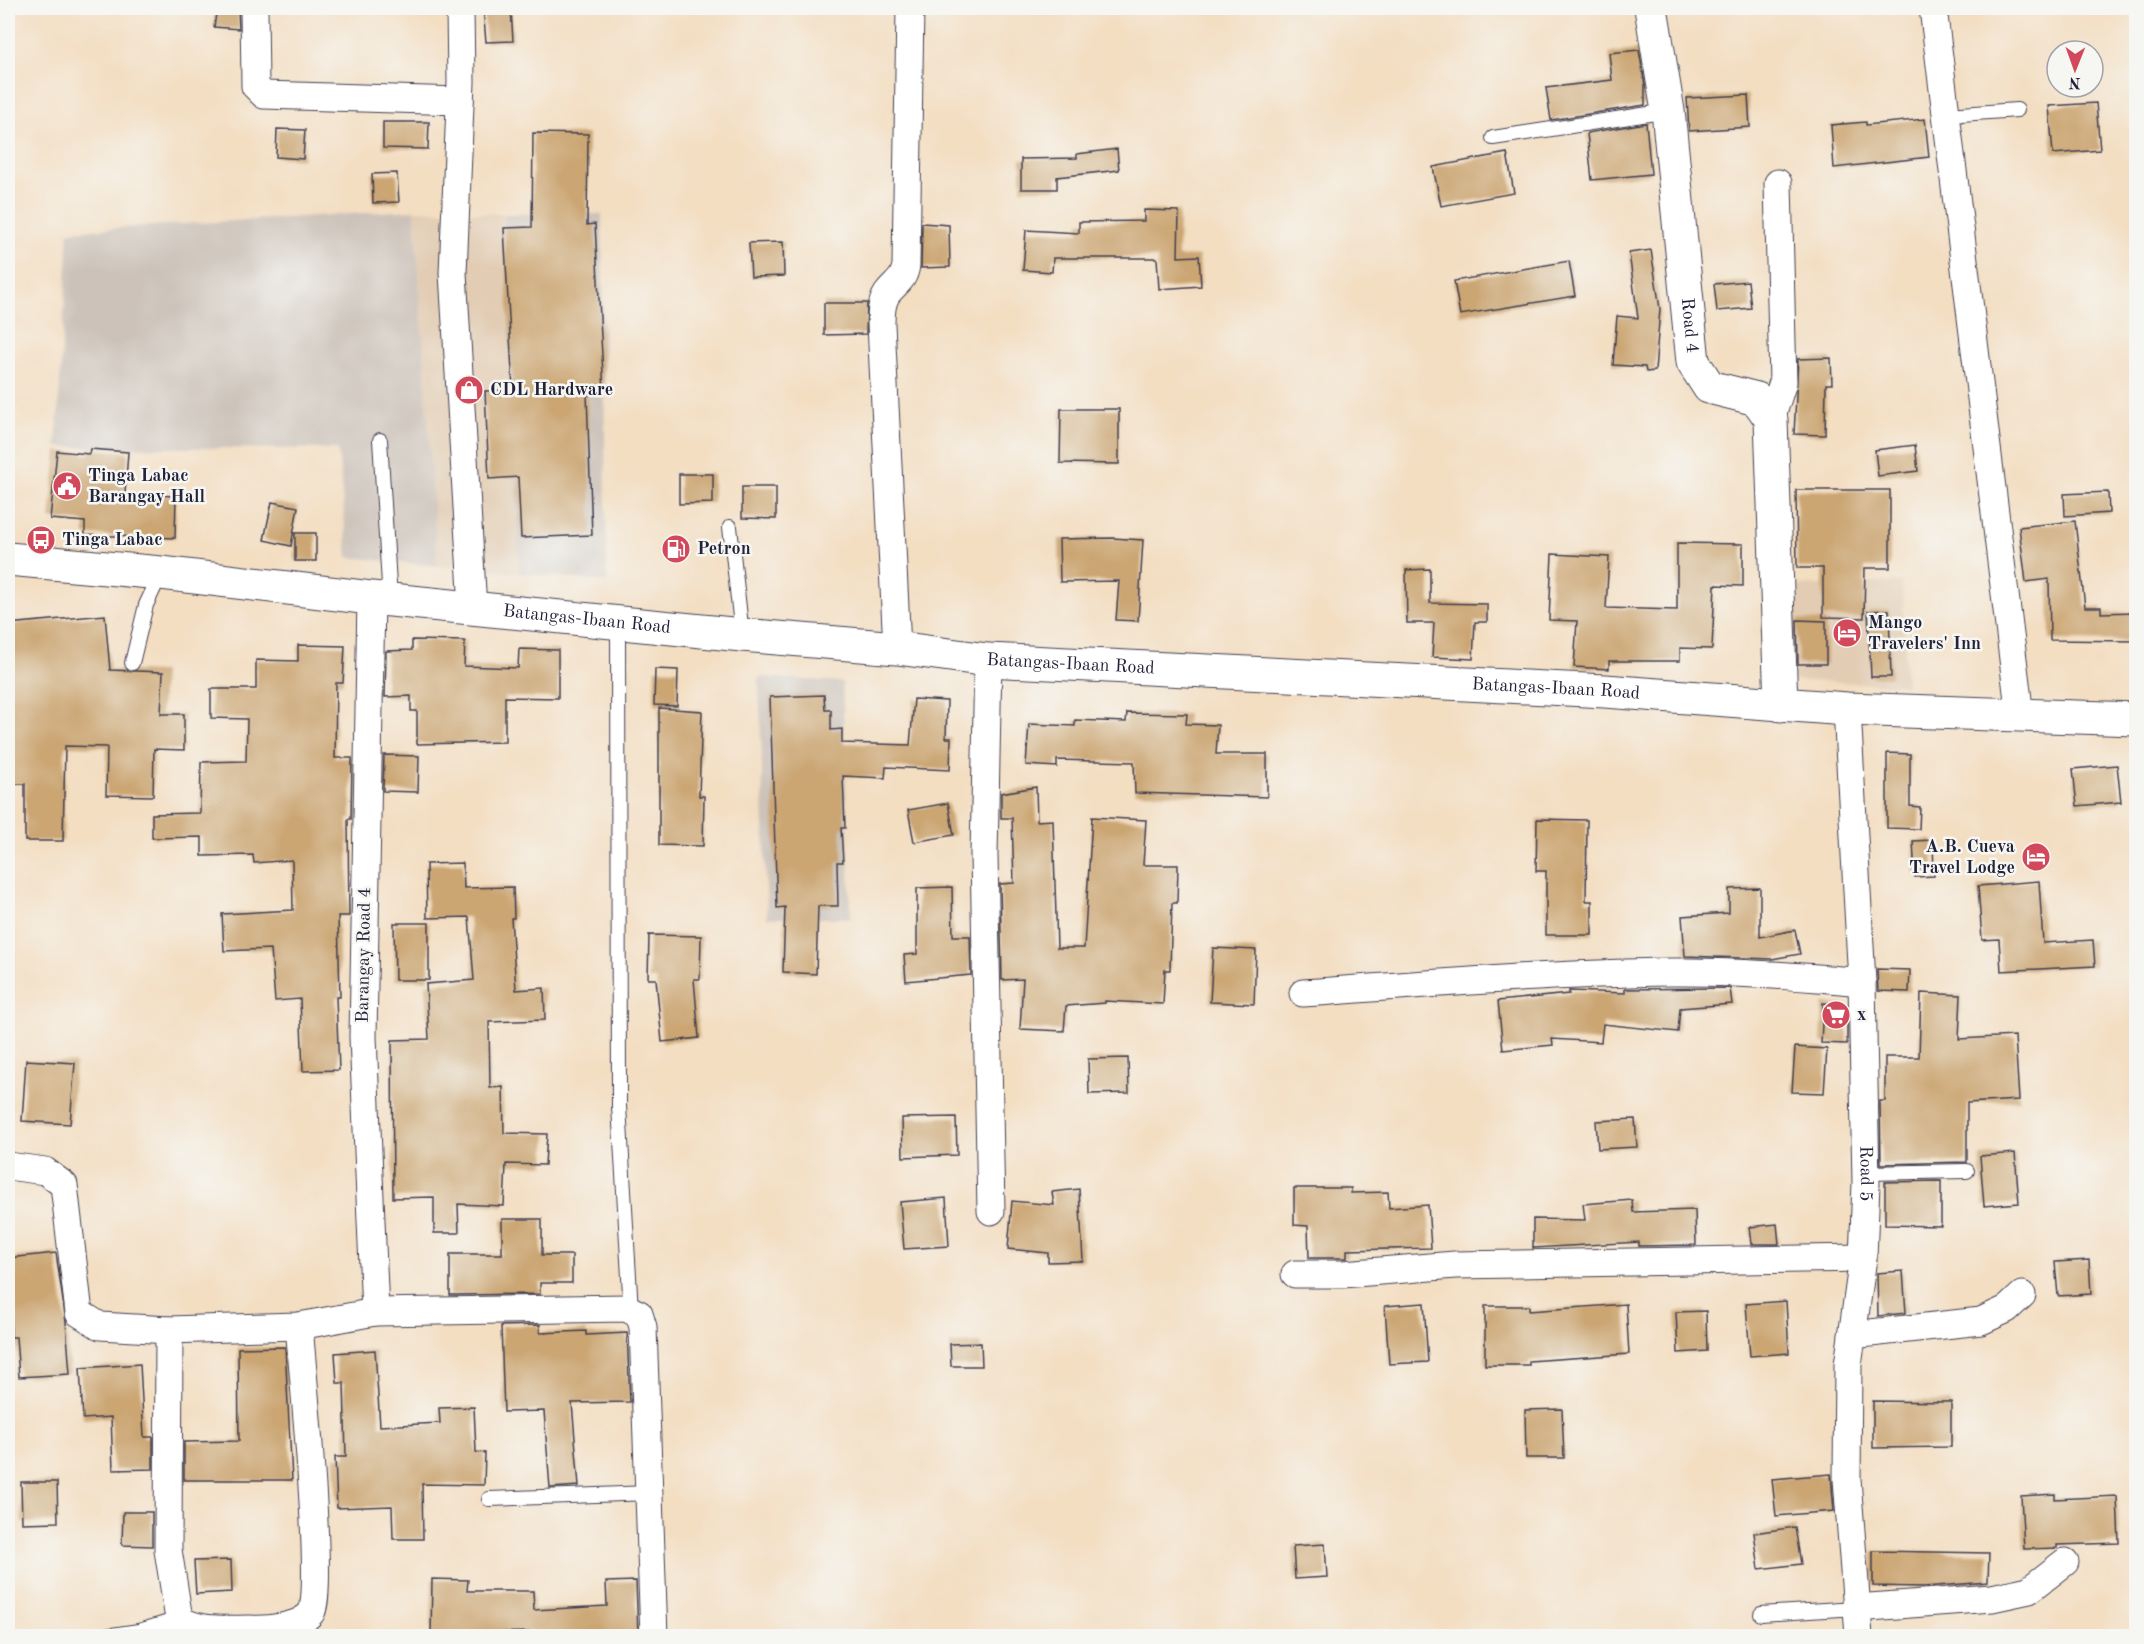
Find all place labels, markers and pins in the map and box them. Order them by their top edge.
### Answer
shop icon: CDL Hardware [453,374,485,406]
place label: CDL Hardware [490,381,613,399]
place label: Tinga Labac Barangay Hall [88,467,205,506]
public building icon: Tinga Labac Barangay Hall [51,470,83,502]
bus stop icon: Tinga Labac [25,524,57,556]
place label: Tinga Labac [62,531,163,549]
fuel station icon: Petron [660,533,692,565]
place label: Petron [697,540,751,558]
place label: Mango Travelers' Inn [1868,614,1981,653]
hotel icon: Mango Travelers' Inn [1831,617,1863,649]
place label: A.B. Cueva Travel Lodge [1909,838,2015,877]
hotel icon: A.B. Cueva Travel Lodge [2020,841,2052,873]
supermarket icon: x [1820,999,1852,1031]
place label: x [1857,1006,1866,1024]

